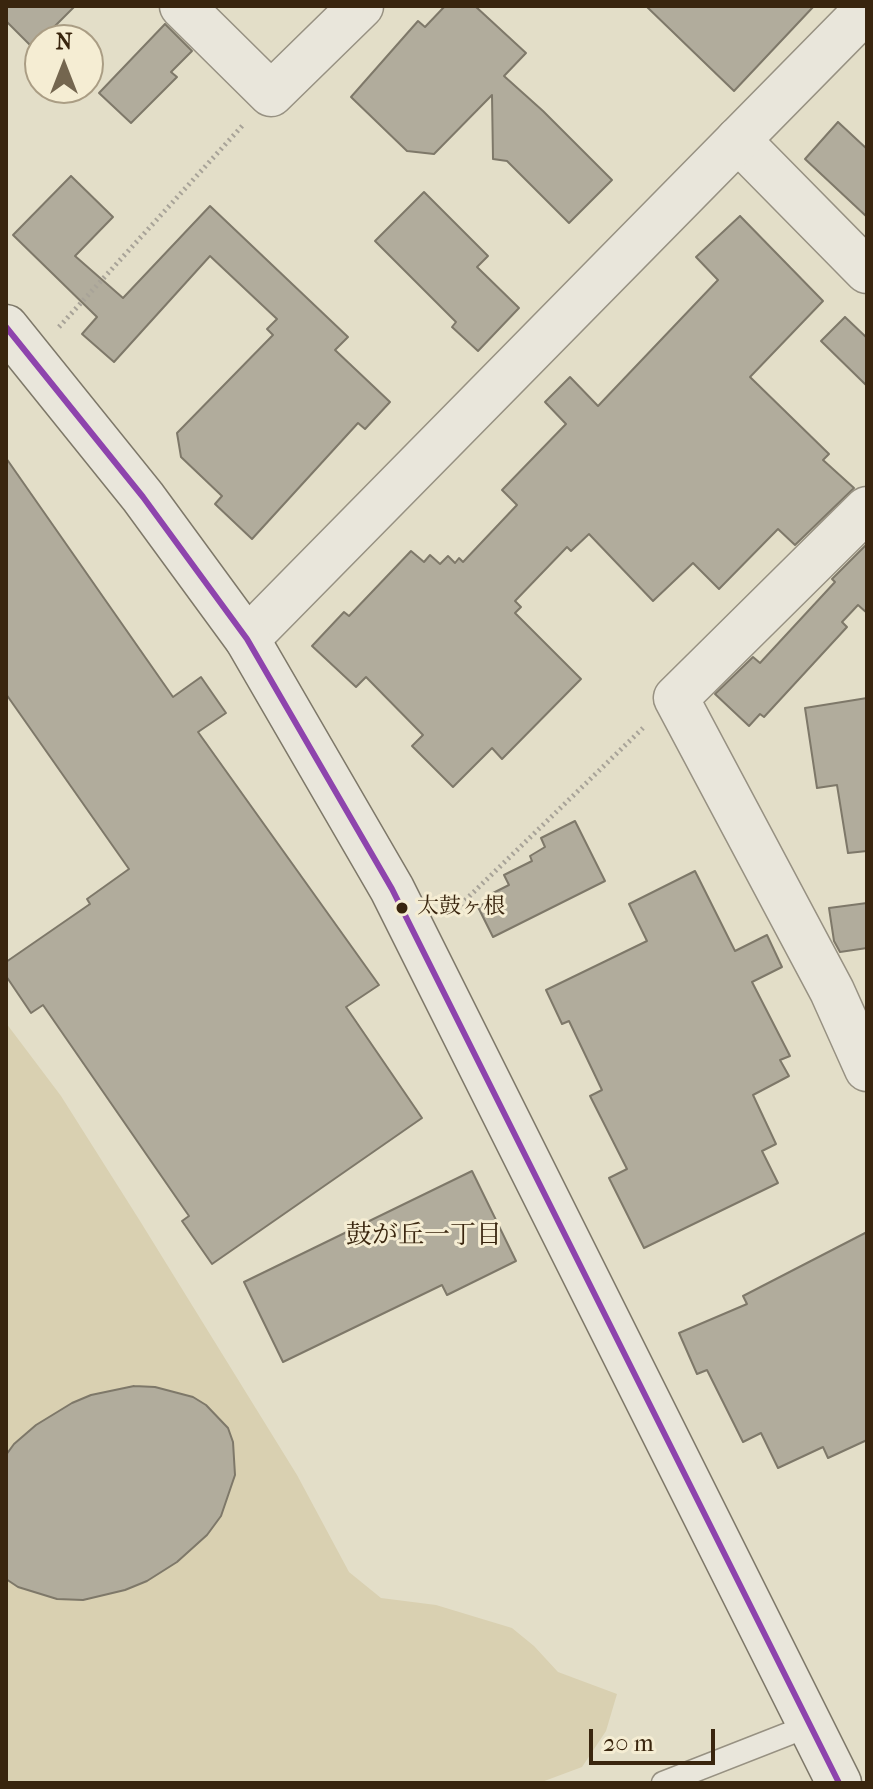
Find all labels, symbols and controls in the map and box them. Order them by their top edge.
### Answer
north arrow [24,24,104,104]
text: N [56,29,72,55]
place label: 太鼓ヶ根 [417,895,505,921]
marker: 太鼓ヶ根 [394,900,410,916]
district label: 鼓が丘一丁目 [346,1221,502,1253]
scale bar [593,1713,719,1763]
text: 20 m [603,1729,654,1757]

